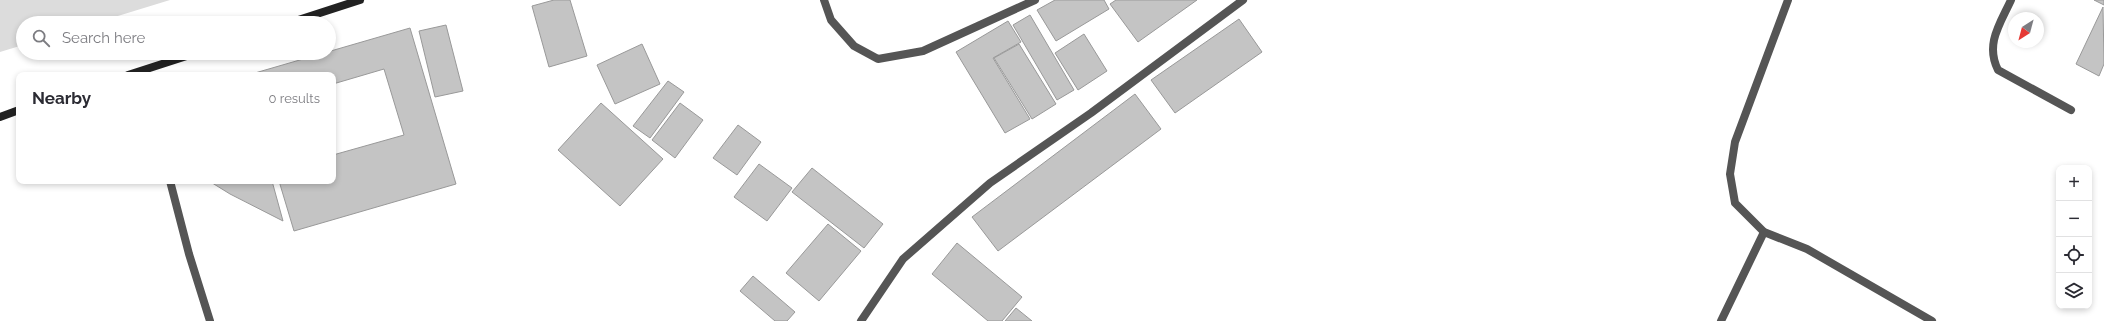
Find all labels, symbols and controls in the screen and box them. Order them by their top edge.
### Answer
north arrow [2008,12,2044,48]
search box [16,16,336,60]
icon: search [30,27,52,49]
text: Search here [62,29,145,47]
text: Nearby [32,88,91,108]
text: 0 results [269,91,320,106]
map controls [2056,165,2092,309]
button: + [2056,165,2092,201]
button: − [2056,201,2092,237]
button: locate [2056,237,2092,273]
button: layers [2056,273,2092,309]

